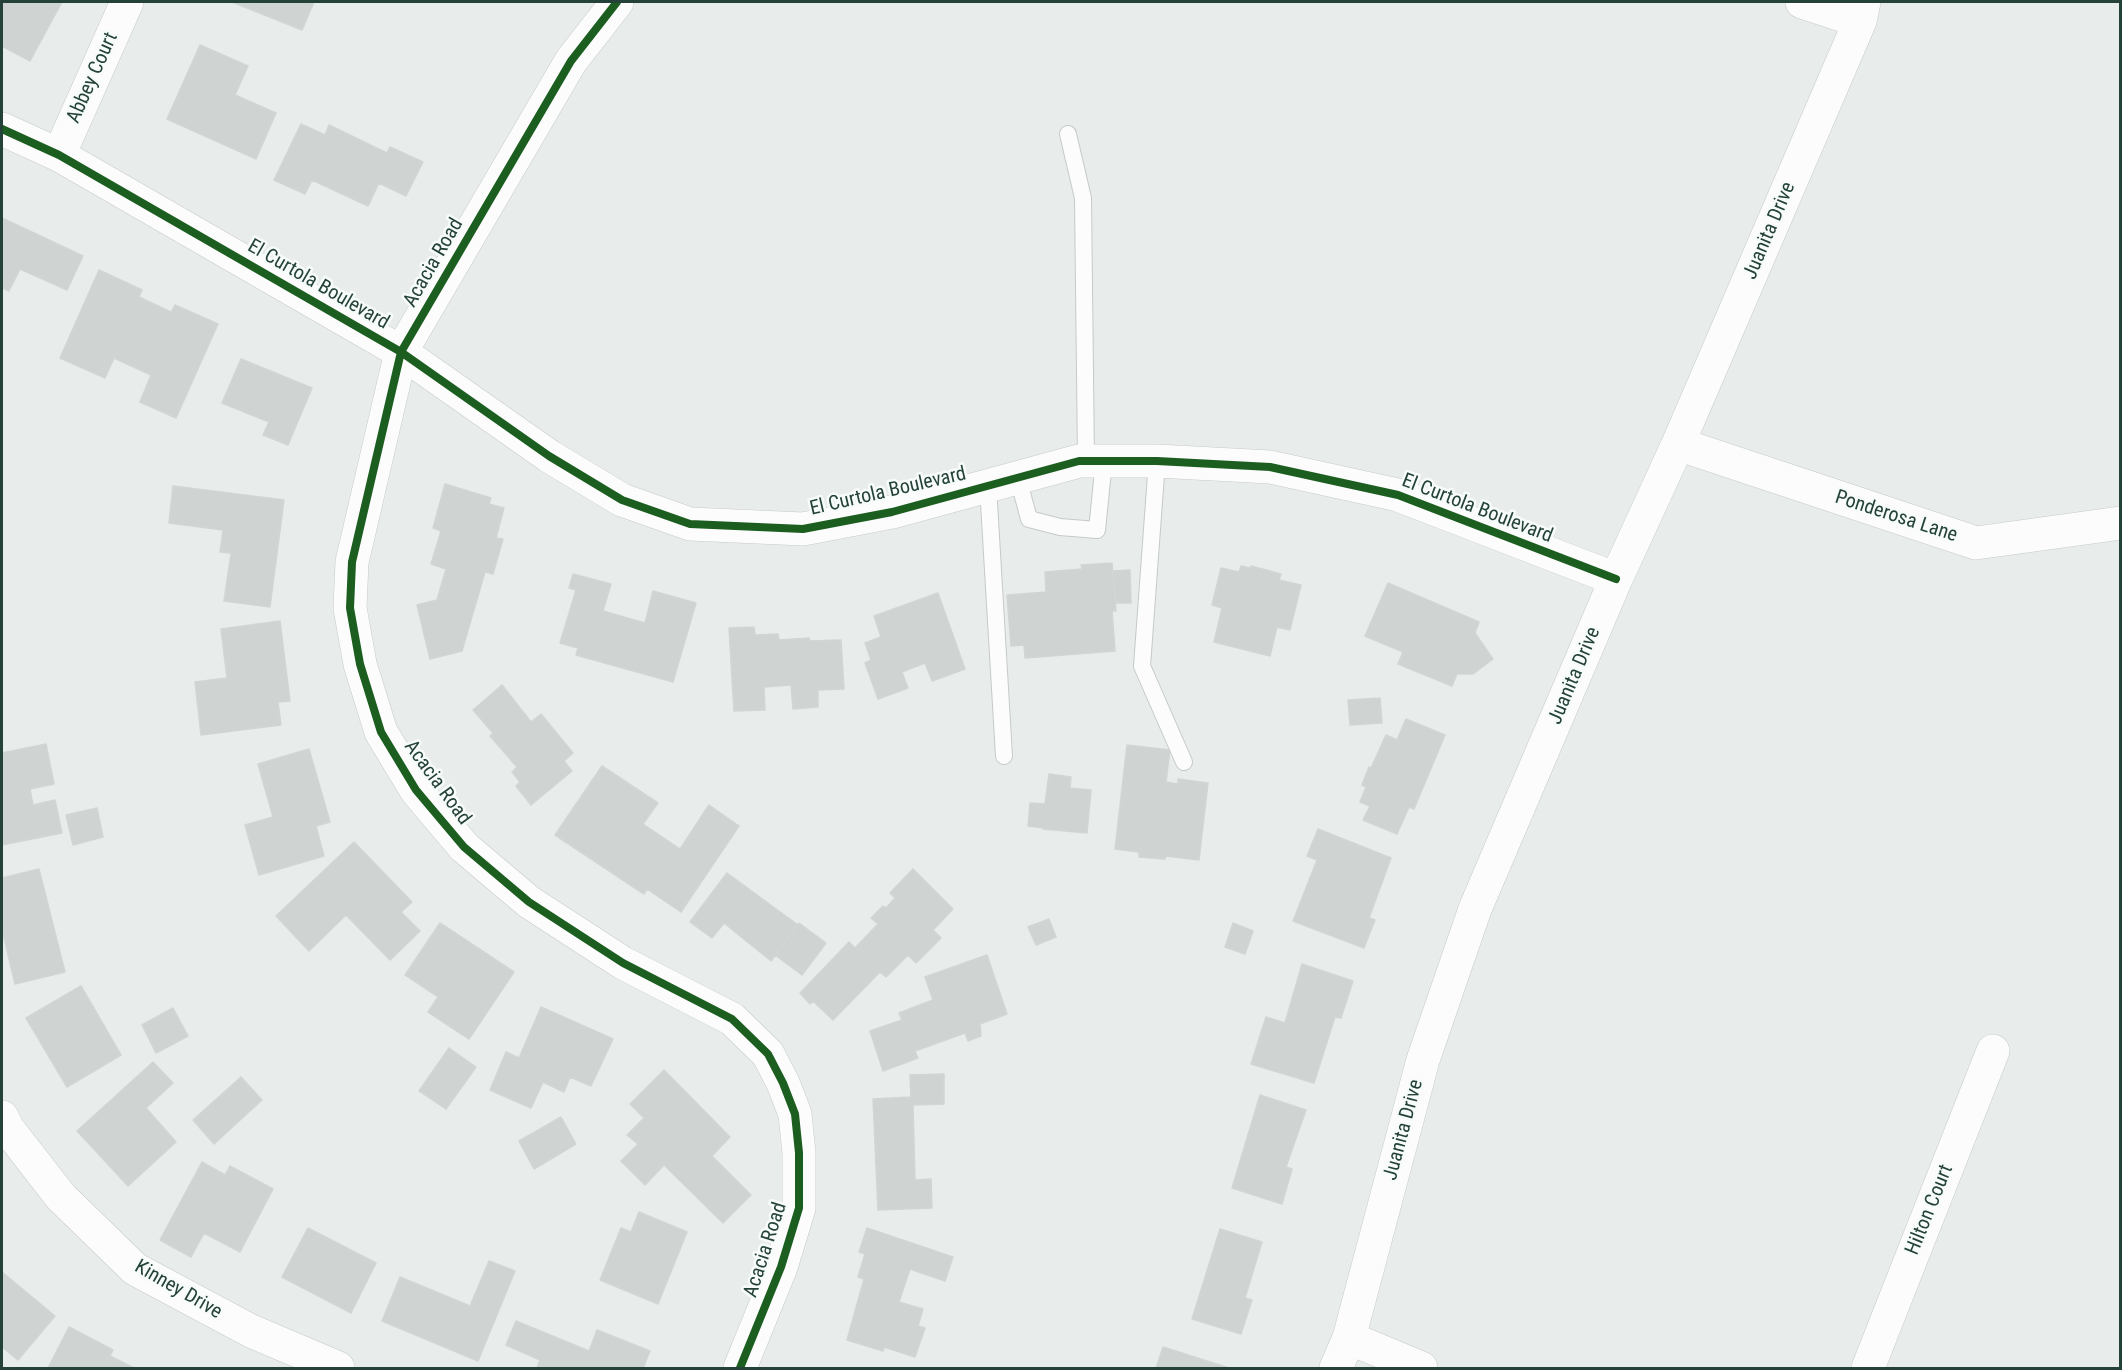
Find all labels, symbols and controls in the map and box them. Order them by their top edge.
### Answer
street label: Abbey Court [62,29,124,127]
street label: Juanita Drive [1739,179,1801,283]
street label: Acacia Road [399,214,469,312]
street label: El Curtola Boulevard [243,235,393,335]
street label: El Curtola Boulevard [808,462,968,522]
street label: El Curtola Boulevard [1398,469,1556,549]
street label: Ponderosa Lane [1832,486,1960,548]
street label: Juanita Drive [1544,624,1606,728]
street label: Acacia Road [398,736,476,830]
street label: Juanita Drive [1379,1077,1429,1183]
street label: Hilton Court [1901,1161,1959,1259]
street label: Acacia Road [739,1199,793,1301]
street label: Kinney Drive [130,1255,226,1325]

